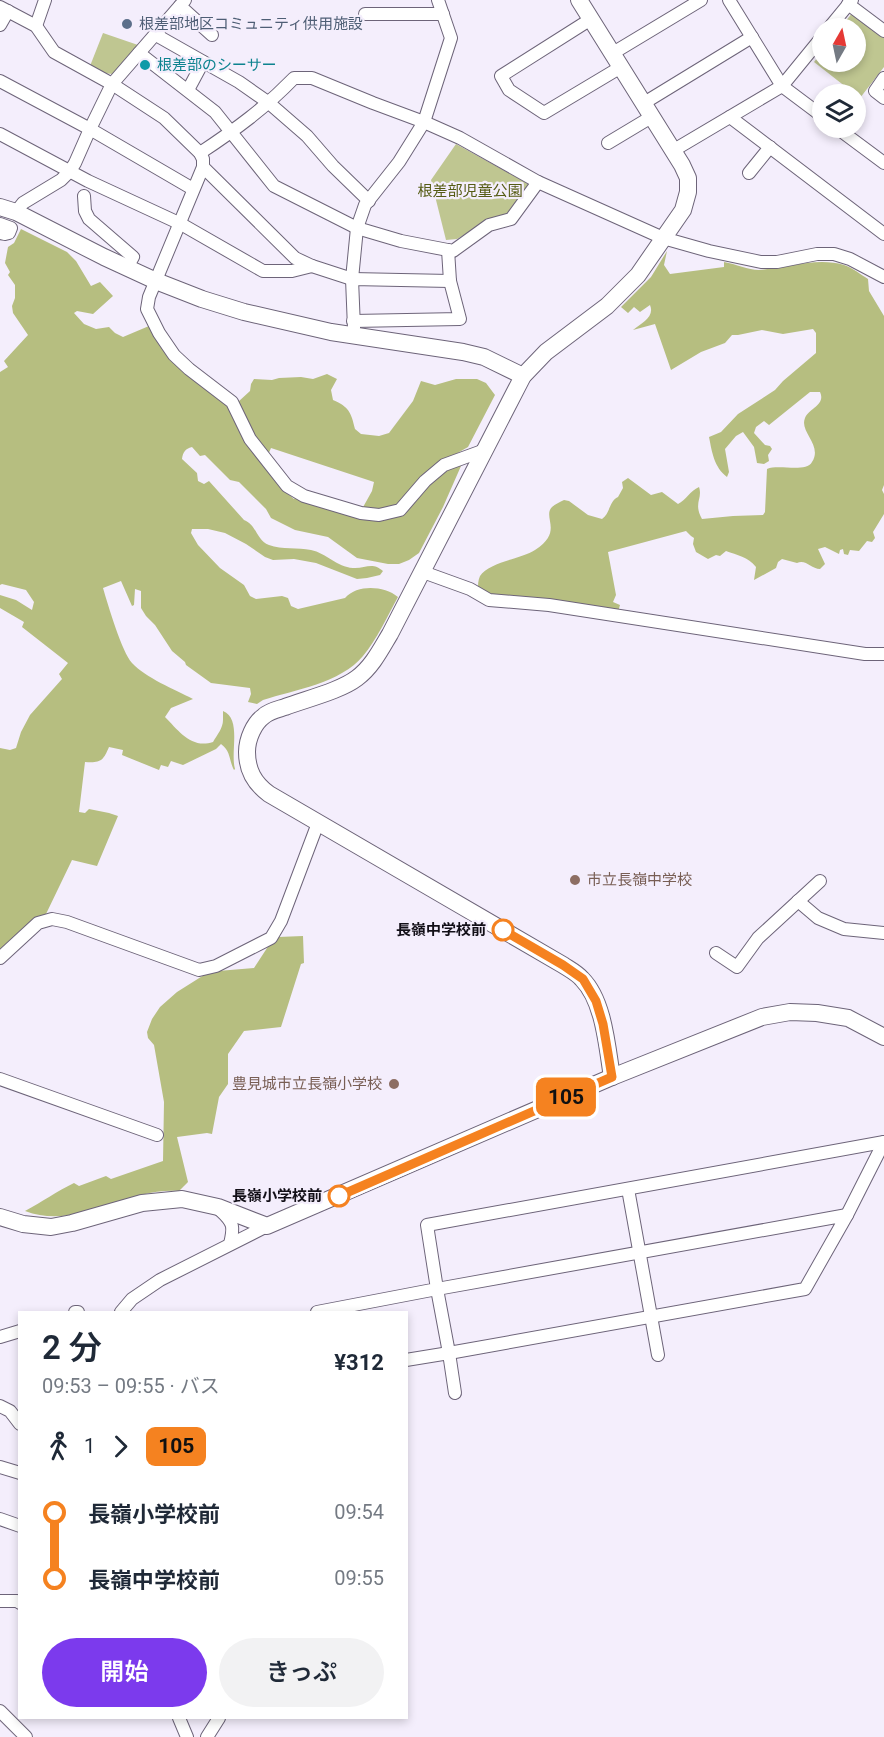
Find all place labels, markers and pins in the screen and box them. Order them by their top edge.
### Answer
place label: 根差部地区コミュニティ供用施設 [139,15,363,33]
marker: 根差部地区コミュニティ供用施設 [120,17,134,31]
place label: 根差部のシーサー [157,56,277,74]
marker: 根差部のシーサー [138,58,152,72]
place label: 市立長嶺中学校 [587,871,692,889]
marker: 市立長嶺中学校 [568,873,582,887]
marker: 長嶺中学校前 [492,919,514,941]
place label: 長嶺中学校前 [396,921,486,939]
place label: 豊見城市立長嶺小学校 [232,1075,382,1093]
marker: 豊見城市立長嶺小学校 [387,1077,401,1091]
marker: 長嶺小学校前 [328,1185,350,1207]
place label: 長嶺小学校前 [232,1187,322,1205]

